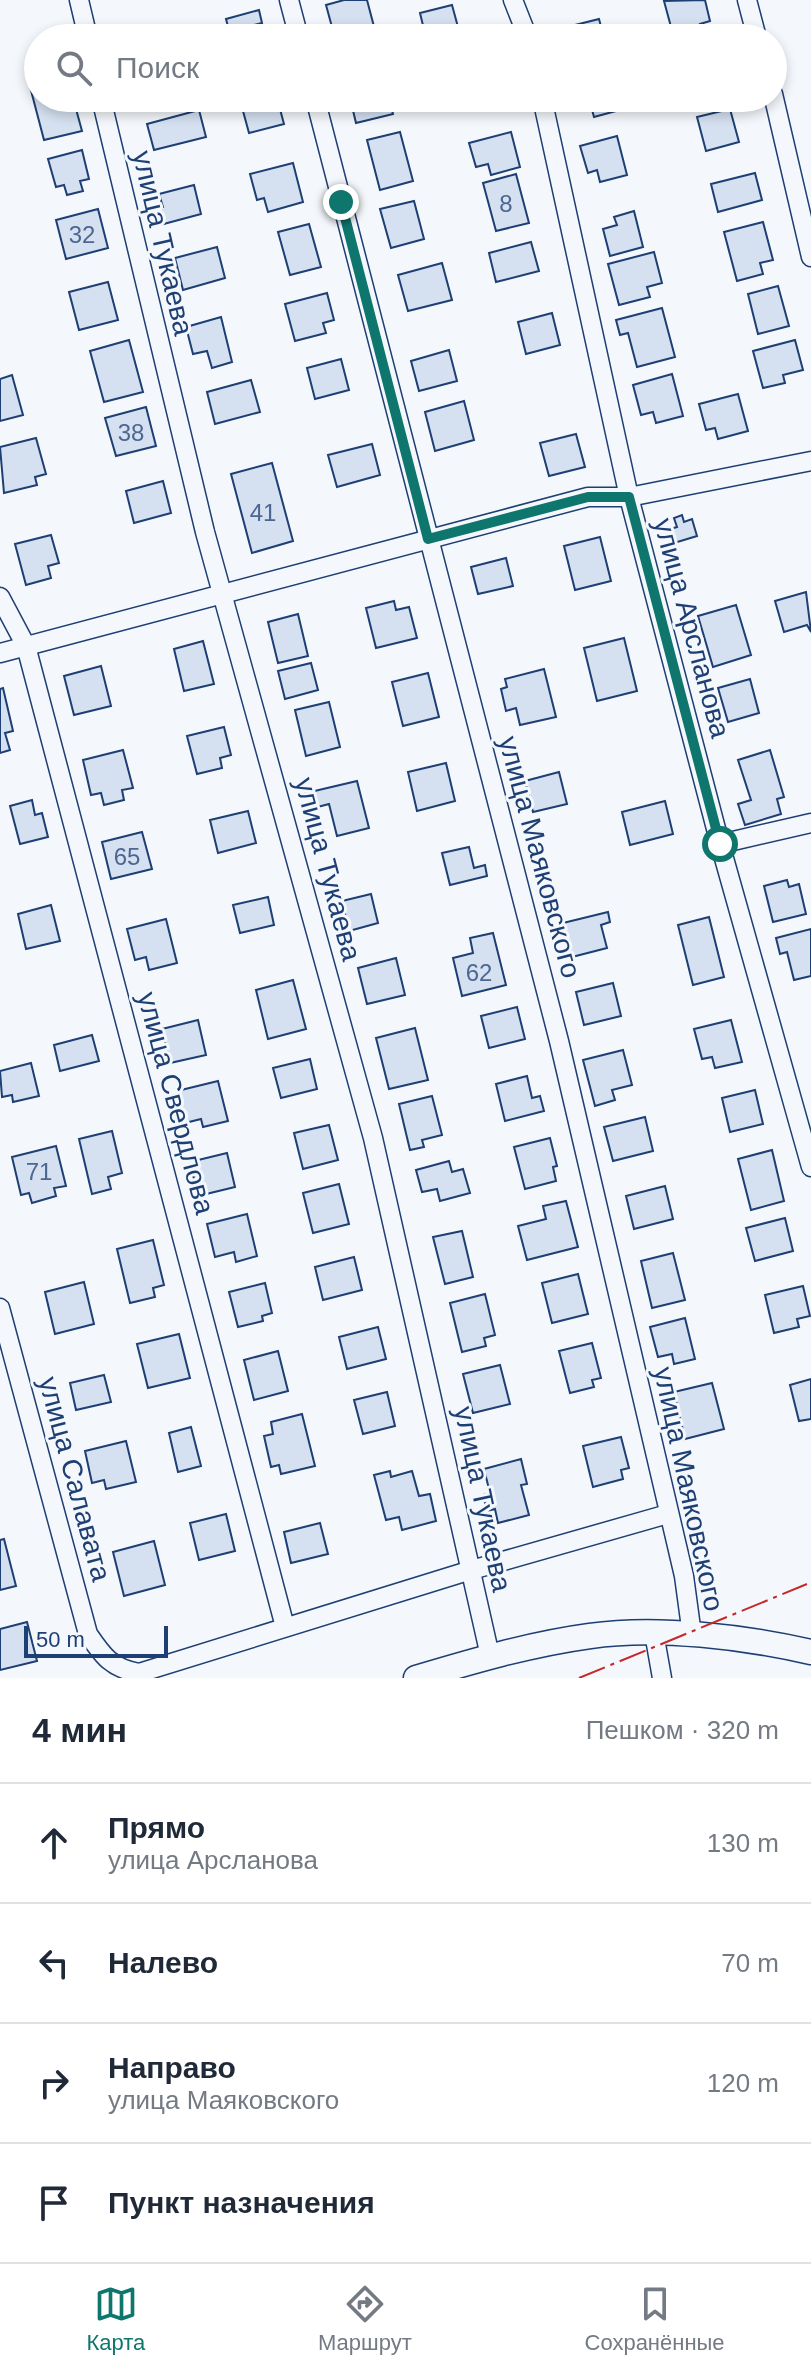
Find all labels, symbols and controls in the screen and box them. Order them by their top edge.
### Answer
search box [24,24,787,112]
icon: search [52,46,96,90]
text: Поиск [116,51,199,84]
street label: улица Тукаева [127,148,199,339]
route end [323,184,359,220]
house number: 8 [499,190,513,217]
house number: 32 [69,221,95,248]
house number: 38 [118,419,144,446]
house number: 41 [250,499,276,526]
street label: улица Арсланова [648,515,736,742]
street label: улица Маяковского [493,733,587,981]
street label: улица Тукаева [289,774,367,964]
route start [702,826,738,862]
house number: 65 [114,843,140,870]
house number: 62 [466,959,492,986]
street label: улица Свердлова [131,989,221,1218]
house number: 71 [26,1158,52,1185]
street label: улица Маяковского [648,1364,730,1614]
street label: улица Салавата [33,1373,117,1585]
street label: улица Тукаева [448,1404,518,1595]
scale bar [24,1622,168,1658]
text: 50 m [36,1627,85,1652]
text: 4 мин [32,1711,127,1749]
text: Пешком · 320 m [586,1715,779,1745]
text: Прямо [108,1811,205,1844]
icon: ahead [32,1821,76,1865]
text: 130 m [707,1828,779,1858]
text: улица Арсланова [108,1845,318,1875]
icon: left [32,1941,76,1985]
text: Налево [108,1946,218,1979]
text: 70 m [721,1948,779,1978]
text: Направо [108,2051,236,2084]
icon: right [32,2061,76,2105]
text: 120 m [707,2068,779,2098]
text: улица Маяковского [108,2085,339,2115]
icon: arrive [32,2181,76,2225]
text: Пункт назначения [108,2186,375,2219]
tab: Карта [86,2282,145,2356]
tab: Маршрут [318,2282,412,2356]
tab: Сохранённые [585,2282,725,2356]

